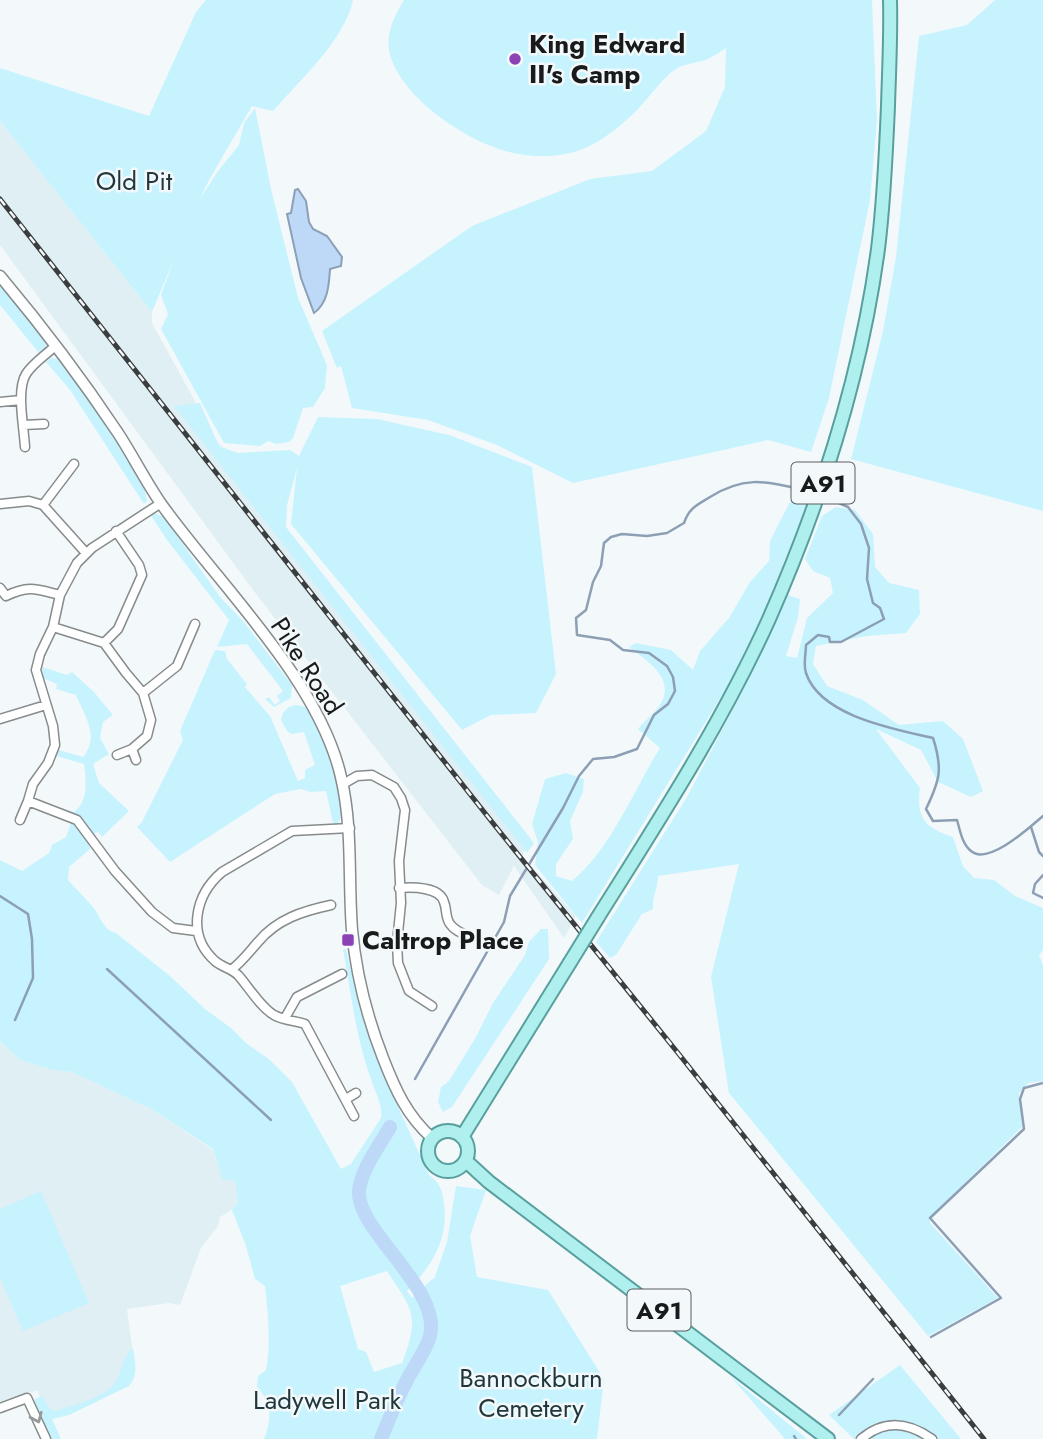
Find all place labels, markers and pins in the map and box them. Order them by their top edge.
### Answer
place label: King Edward II's Camp [529,25,685,93]
marker: King Edward II's Camp [507,51,523,67]
place label: Caltrop Place [362,921,524,959]
marker: Caltrop Place [340,932,356,948]

